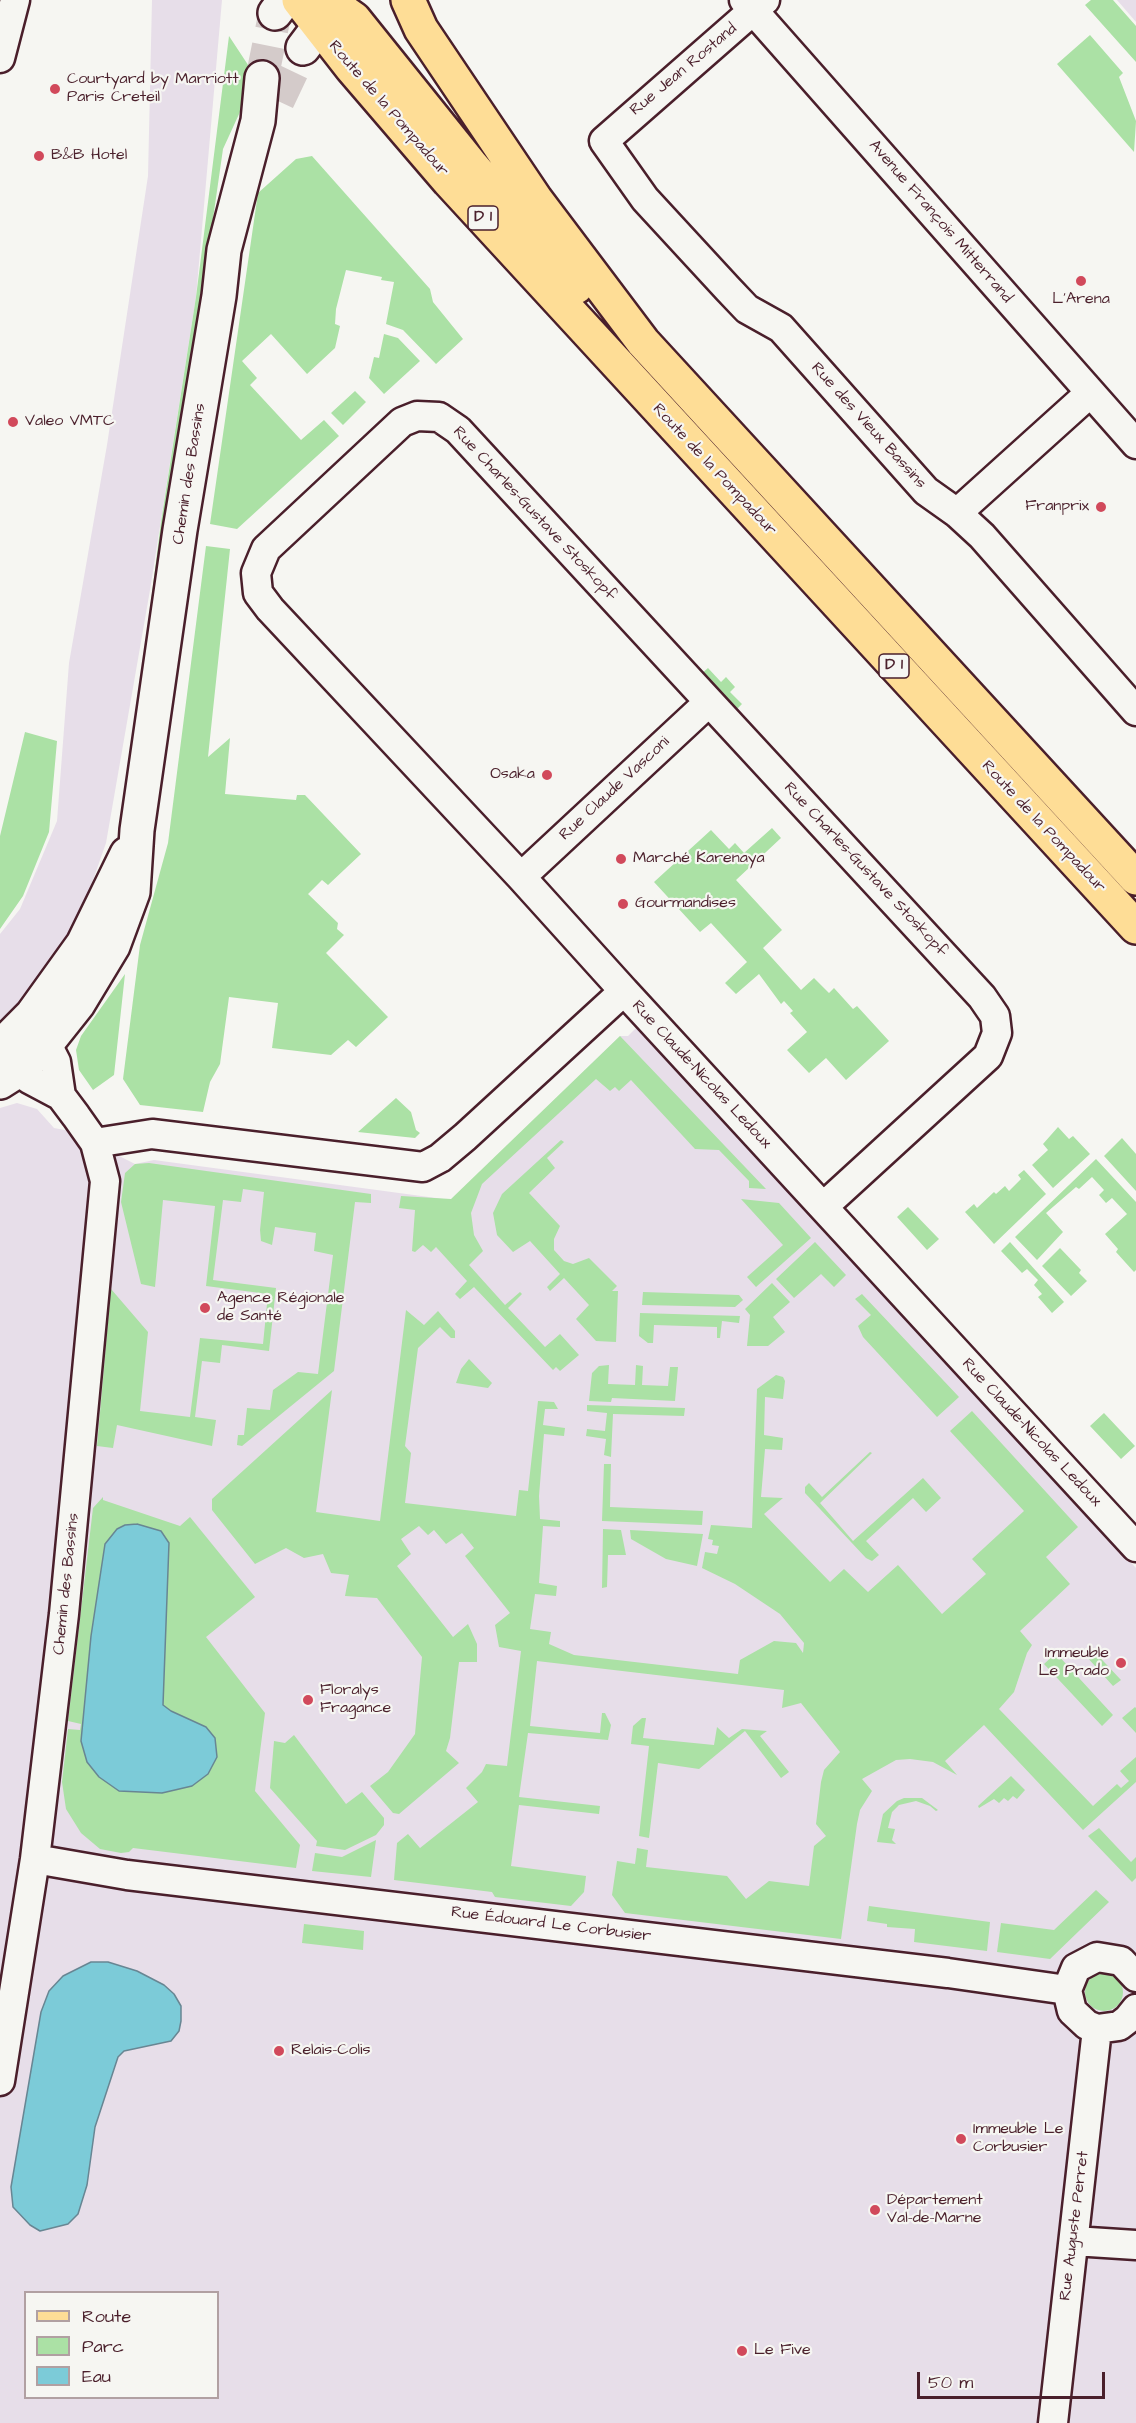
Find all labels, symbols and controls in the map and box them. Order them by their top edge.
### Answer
street label: Rue Jean Rostand [627,20,741,120]
street label: Route de la Pompadour [324,37,452,181]
place label: Courtyard by Marriott Paris Creteil [67,70,239,108]
marker: Courtyard by Marriott Paris Creteil [48,82,62,96]
street label: Avenue François Mitterrand [864,137,1016,307]
place label: B&B Hotel [51,146,127,166]
marker: B&B Hotel [32,149,46,163]
road number: D 1 [468,206,498,230]
marker: L'Arena [1074,274,1088,288]
place label: L'Arena [1052,290,1110,310]
street label: Rue des Vieux Bassins [806,359,930,493]
street label: Route de la Pompadour [648,400,780,540]
street label: Chemin des Bassins [169,402,211,546]
place label: Valeo VMTC [25,412,114,432]
marker: Valeo VMTC [6,415,20,429]
street label: Rue Charles-Gustave Stoskopf [448,423,620,605]
place label: Franprix [1025,497,1089,517]
marker: Franprix [1094,500,1108,514]
road number: D 1 [879,654,909,678]
street label: Rue Claude Vasconi [556,733,674,845]
street label: Route de la Pompadour [977,757,1109,897]
place label: Osaka [490,765,535,785]
marker: Osaka [540,768,554,782]
street label: Rue Charles-Gustave Stoskopf [779,779,951,961]
place label: Marché Karenaya [633,849,765,869]
marker: Marché Karenaya [614,852,628,866]
place label: Gourmandises [635,894,736,914]
marker: Gourmandises [616,897,630,911]
street label: Rue Claude-Nicolas Ledoux [627,997,775,1153]
place label: Agence Régionale de Santé [217,1289,344,1327]
marker: Agence Régionale de Santé [198,1301,212,1315]
street label: Rue Claude-Nicolas Ledoux [957,1355,1105,1511]
street label: Chemin des Bassins [50,1512,84,1656]
place label: Immeuble Le Prado [1038,1644,1109,1682]
marker: Immeuble Le Prado [1114,1656,1128,1670]
place label: Floralys Fragance [320,1681,391,1719]
marker: Floralys Fragance [301,1693,315,1707]
street label: Rue Édouard Le Corbusier [450,1903,652,1947]
place label: Relais-Colis [291,2041,370,2061]
marker: Relais-Colis [272,2044,286,2058]
place label: Immeuble Le Corbusier [973,2120,1063,2158]
marker: Immeuble Le Corbusier [954,2132,968,2146]
street label: Rue Auguste Perret [1056,2150,1094,2302]
place label: Département Val-de-Marne [887,2191,983,2229]
marker: Département Val-de-Marne [868,2203,882,2217]
legend [24,2291,219,2399]
text: Route [82,2304,131,2329]
text: Parc [82,2334,124,2359]
place label: Le Five [754,2341,811,2361]
marker: Le Five [735,2344,749,2358]
scale bar [920,2360,1108,2398]
text: Eau [82,2364,111,2389]
text: 50 m [928,2370,973,2395]

